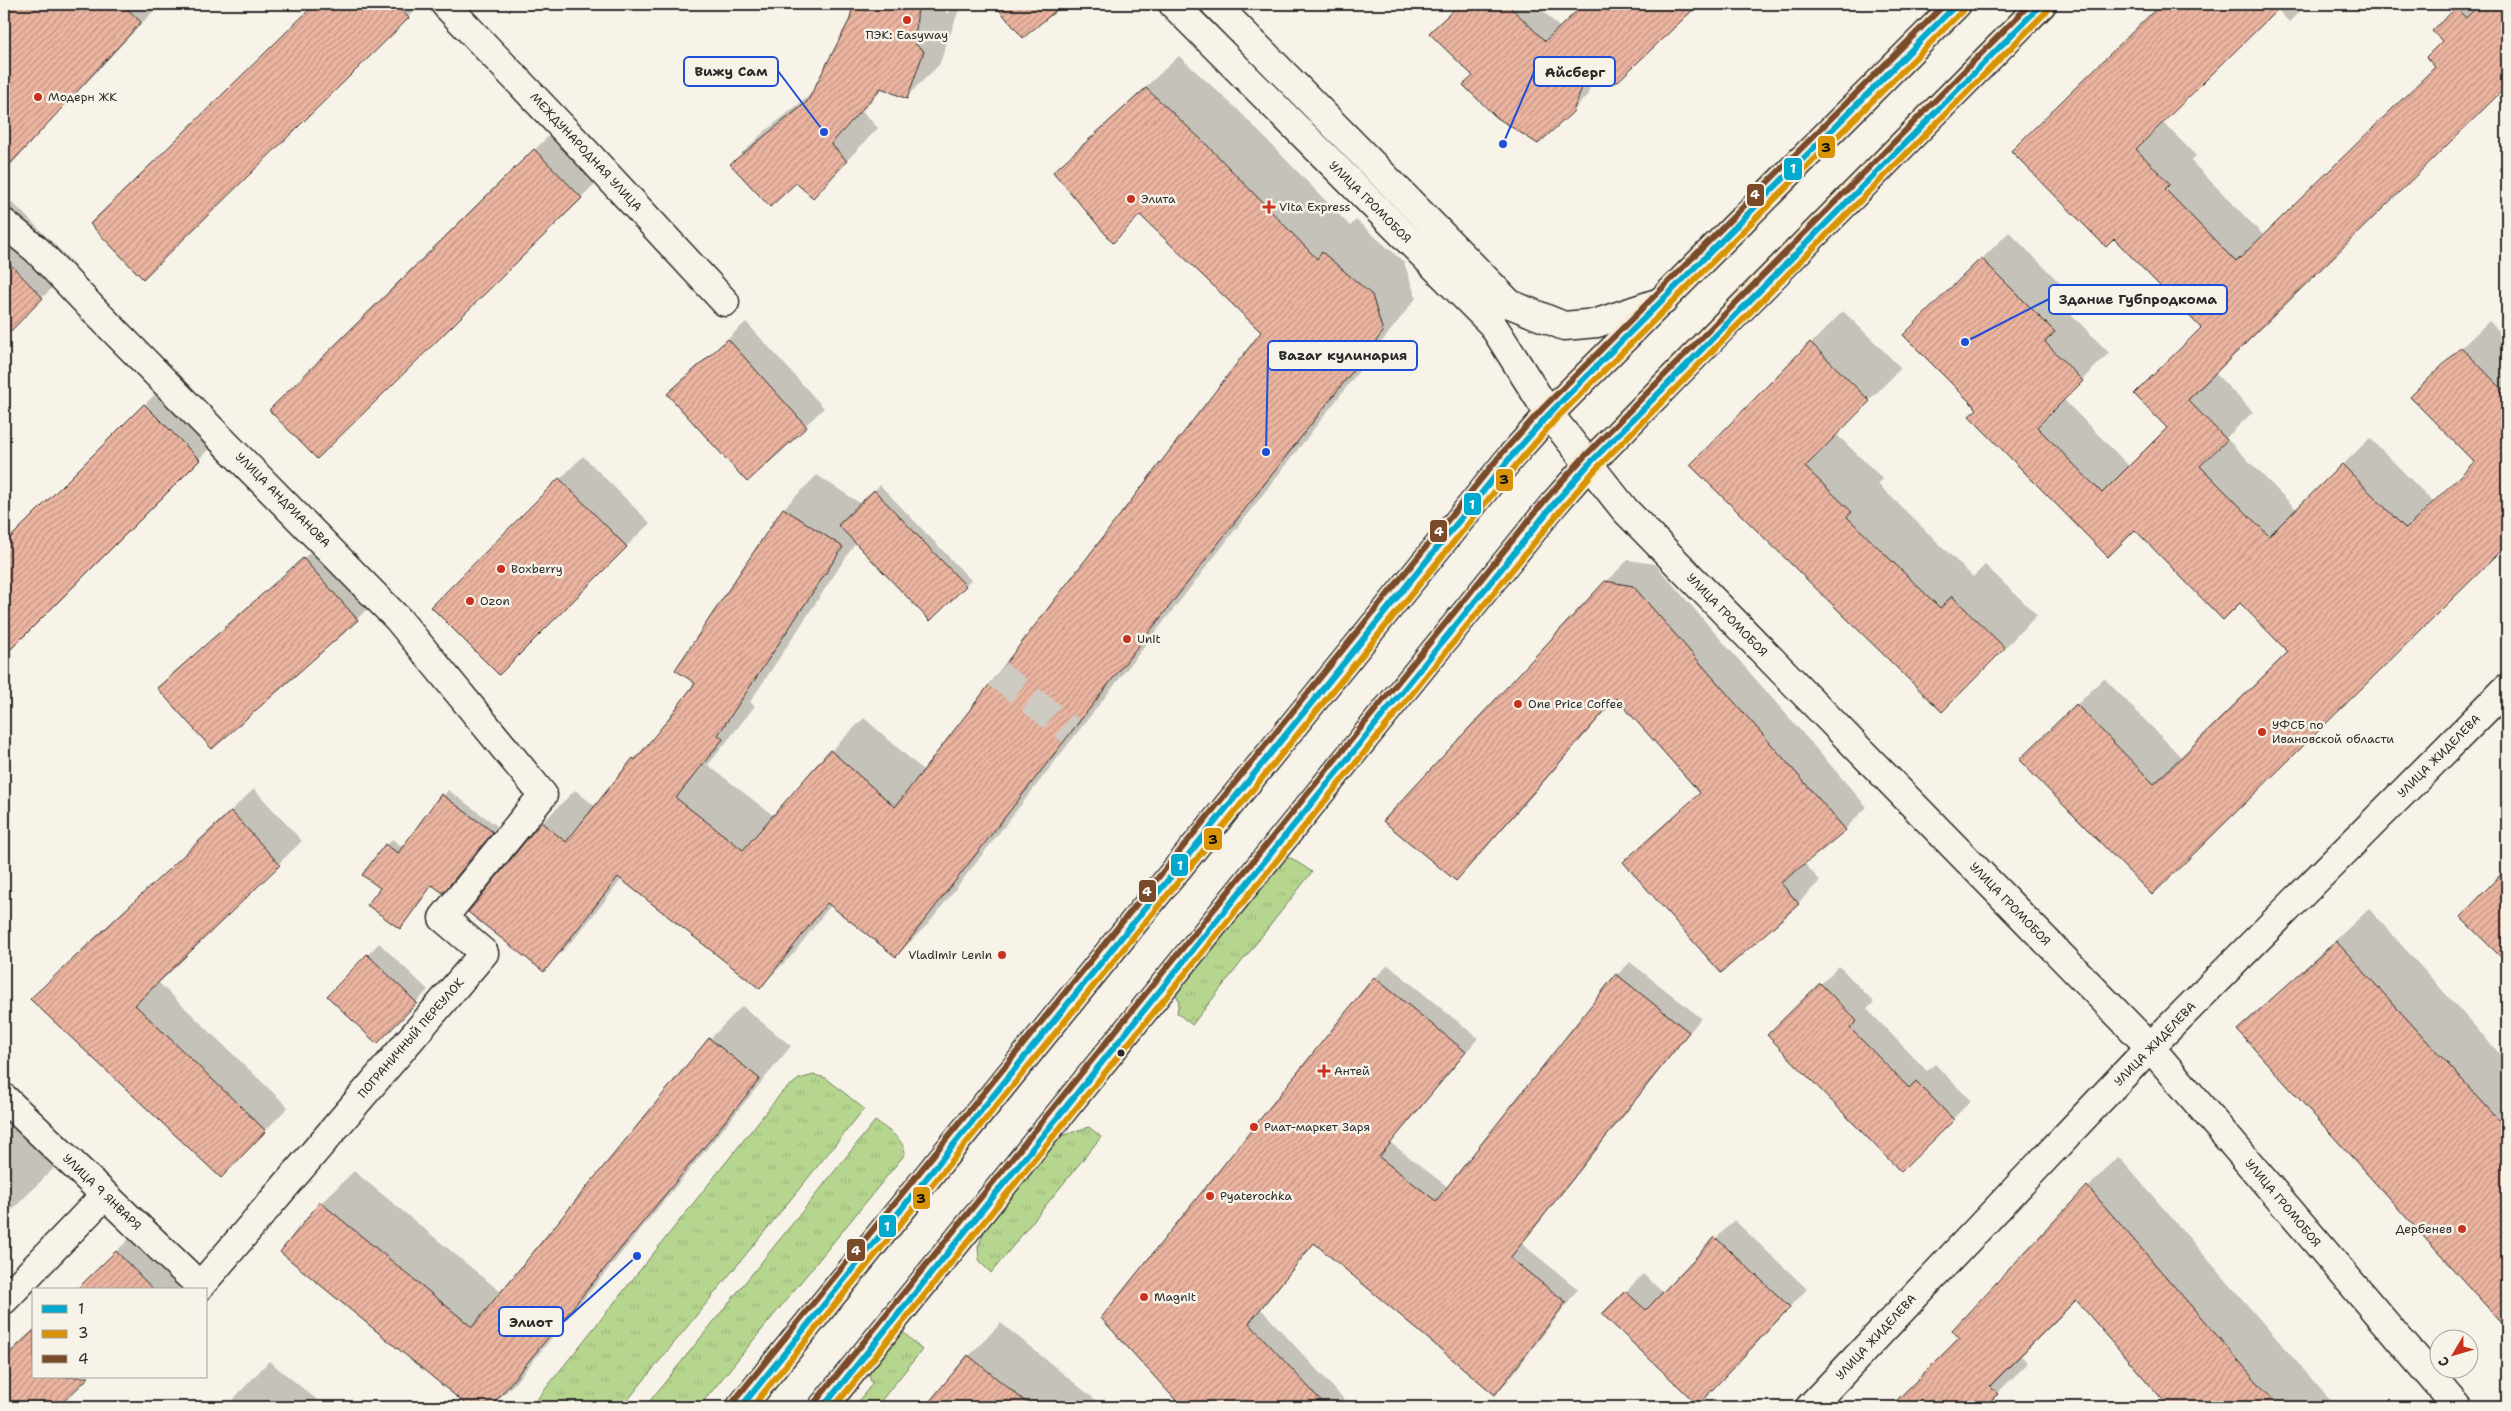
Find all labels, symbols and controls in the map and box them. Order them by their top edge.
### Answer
marker: ПЭК: Easyway [901,14,913,26]
place label: ПЭК: Easyway [866,27,948,43]
callout: Вижу Сам [684,57,778,86]
callout: Айсберг [1534,57,1615,86]
text: Вижу Сам [694,62,768,80]
text: Айсберг [1545,63,1606,81]
place label: Модерн ЖК [48,89,117,105]
street label: МЕЖДУНАРОДНАЯ УЛИЦА [527,89,646,215]
marker: Модерн ЖК [32,91,44,103]
line badge: 3 [1817,135,1836,159]
text: 3 [1821,138,1831,156]
street label: УЛИЦА ГРОМОБОЯ [1325,157,1415,247]
line badge: 1 [1783,157,1803,181]
text: 1 [1790,159,1796,177]
line badge: 4 [1746,183,1765,207]
text: 4 [1750,185,1760,203]
place label: Элита [1141,191,1176,207]
marker: Элита [1125,193,1137,205]
place label: Vita Express [1279,199,1351,215]
marker: Vita Express [1263,201,1275,213]
callout: Здание Губпродкома [2049,285,2227,314]
text: Здание Губпродкома [2059,290,2217,308]
callout: Bazar кулинария [1268,341,1417,370]
text: Bazar кулинария [1279,346,1407,364]
street label: УЛИЦА АНДРИАНОВА [232,449,334,551]
line badge: 3 [1495,468,1514,492]
text: 3 [1499,470,1509,488]
line badge: 1 [1463,492,1482,516]
text: 1 [1469,495,1475,513]
line badge: 4 [1429,519,1448,543]
text: 4 [1434,522,1444,540]
place label: Boxberry [511,561,563,577]
marker: Boxberry [495,563,507,575]
street label: УЛИЦА ГРОМОБОЯ [1683,570,1771,660]
place label: Ozon [480,593,510,609]
marker: Ozon [464,595,476,607]
place label: Unit [1137,631,1161,647]
marker: Unit [1121,633,1133,645]
place label: One Price Coffee [1528,696,1623,712]
marker: One Price Coffee [1512,698,1524,710]
street label: УЛИЦА ЖИДЕЛЕВА [2394,711,2484,801]
place label: УФСБ по Ивановской области [2272,717,2394,747]
marker: УФСБ по Ивановской области [2256,726,2268,738]
line badge: 3 [1203,827,1223,851]
text: 3 [1208,830,1218,848]
line badge: 1 [1170,853,1189,877]
text: 1 [1177,856,1183,874]
street label: УЛИЦА ГРОМОБОЯ [1966,859,2054,949]
line badge: 4 [1138,879,1157,903]
text: 4 [1142,882,1152,900]
place label: Vladimir Lenin [908,947,992,963]
marker: Vladimir Lenin [996,949,1008,961]
street label: ПОГРАНИЧНЫЙ ПЕРЕУЛОК [354,974,468,1102]
street label: УЛИЦА ЖИДЕЛЕВА [2111,998,2200,1090]
unlabelled marker [1116,1048,1126,1058]
place label: Антей [1334,1063,1370,1079]
marker: Антей [1318,1065,1330,1077]
place label: Риат-маркет Заря [1264,1119,1370,1135]
marker: Риат-маркет Заря [1248,1121,1260,1133]
street label: УЛИЦА 9 ЯНВАРЯ [59,1150,145,1234]
street label: УЛИЦА ГРОМОБОЯ [2242,1156,2324,1250]
line badge: 3 [912,1186,931,1210]
place label: Pyaterochka [1220,1188,1292,1204]
text: 3 [916,1189,926,1207]
marker: Pyaterochka [1204,1190,1216,1202]
line badge: 1 [878,1214,897,1238]
text: 1 [884,1217,890,1235]
place label: Дербенев [2395,1221,2452,1237]
marker: Дербенев [2456,1223,2468,1235]
line badge: 4 [846,1238,866,1262]
text: 4 [851,1241,861,1259]
legend [32,1288,208,1378]
place label: Magnit [1154,1289,1196,1305]
marker: Magnit [1138,1291,1150,1303]
street label: УЛИЦА ЖИДЕЛЕВА [1832,1291,1920,1383]
text: 1 [78,1299,84,1319]
callout: Элиот [499,1307,563,1336]
text: Элиот [509,1313,553,1331]
text: 3 [78,1323,89,1343]
north arrow [2428,1328,2478,1378]
text: 4 [78,1349,89,1369]
text: С [2434,1353,2453,1371]

